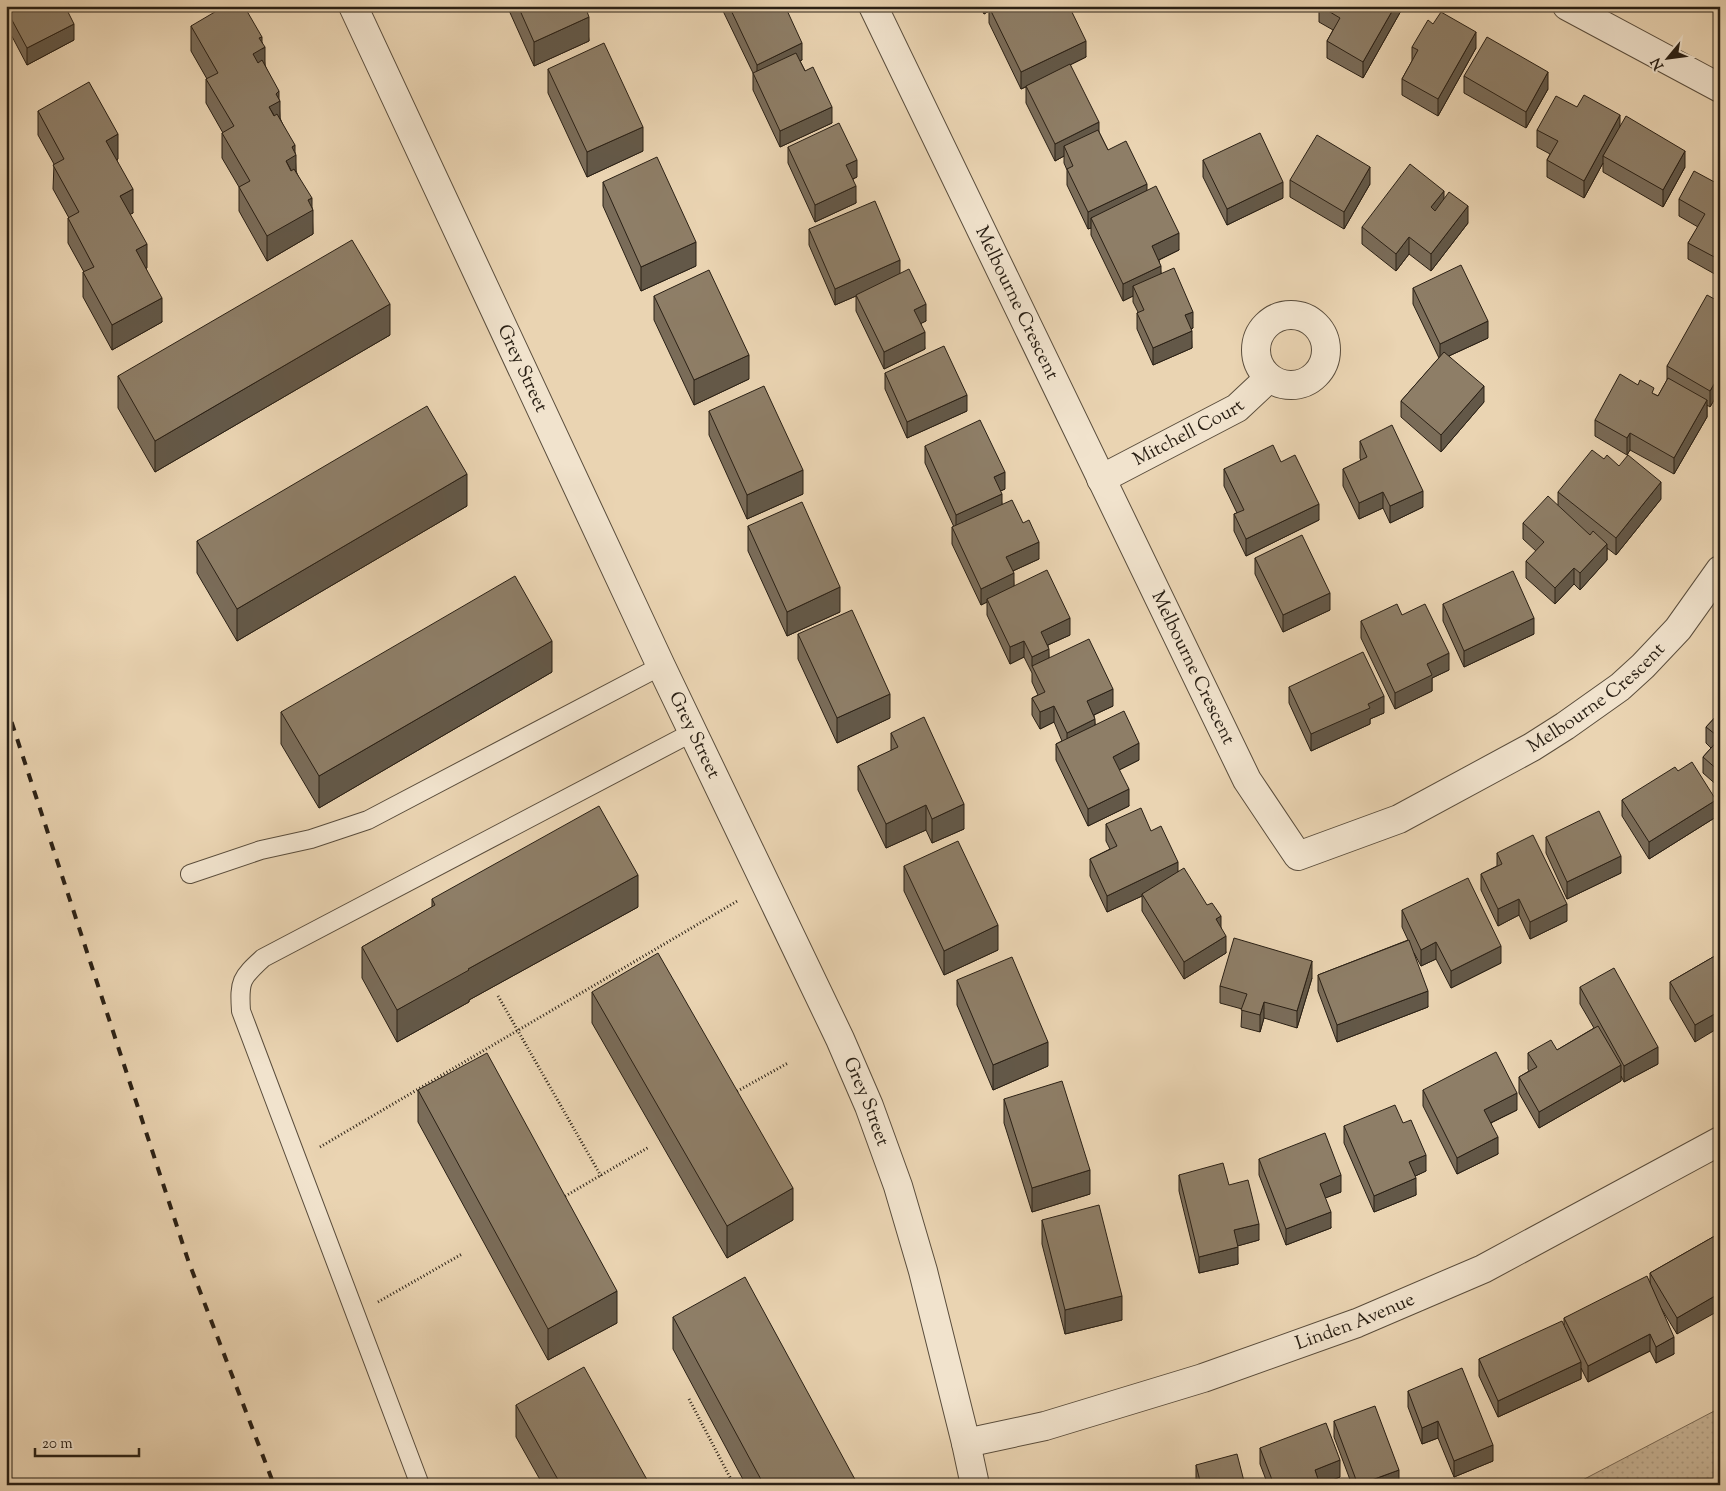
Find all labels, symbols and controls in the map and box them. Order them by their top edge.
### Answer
north arrow [1644,32,1694,82]
text: N [1647,54,1670,73]
street label: Melbourne Crescent [968,222,1065,385]
street label: Grey Street [490,320,554,417]
street label: Mitchell Court [1128,393,1251,473]
street label: Melbourne Crescent [1144,586,1242,750]
street label: Melbourne Crescent [1522,637,1672,760]
street label: Grey Street [662,687,727,784]
street label: Grey Street [836,1053,896,1150]
street label: Linden Avenue [1292,1286,1419,1357]
scale bar [35,1426,139,1458]
text: 20 m [42,1434,73,1455]

